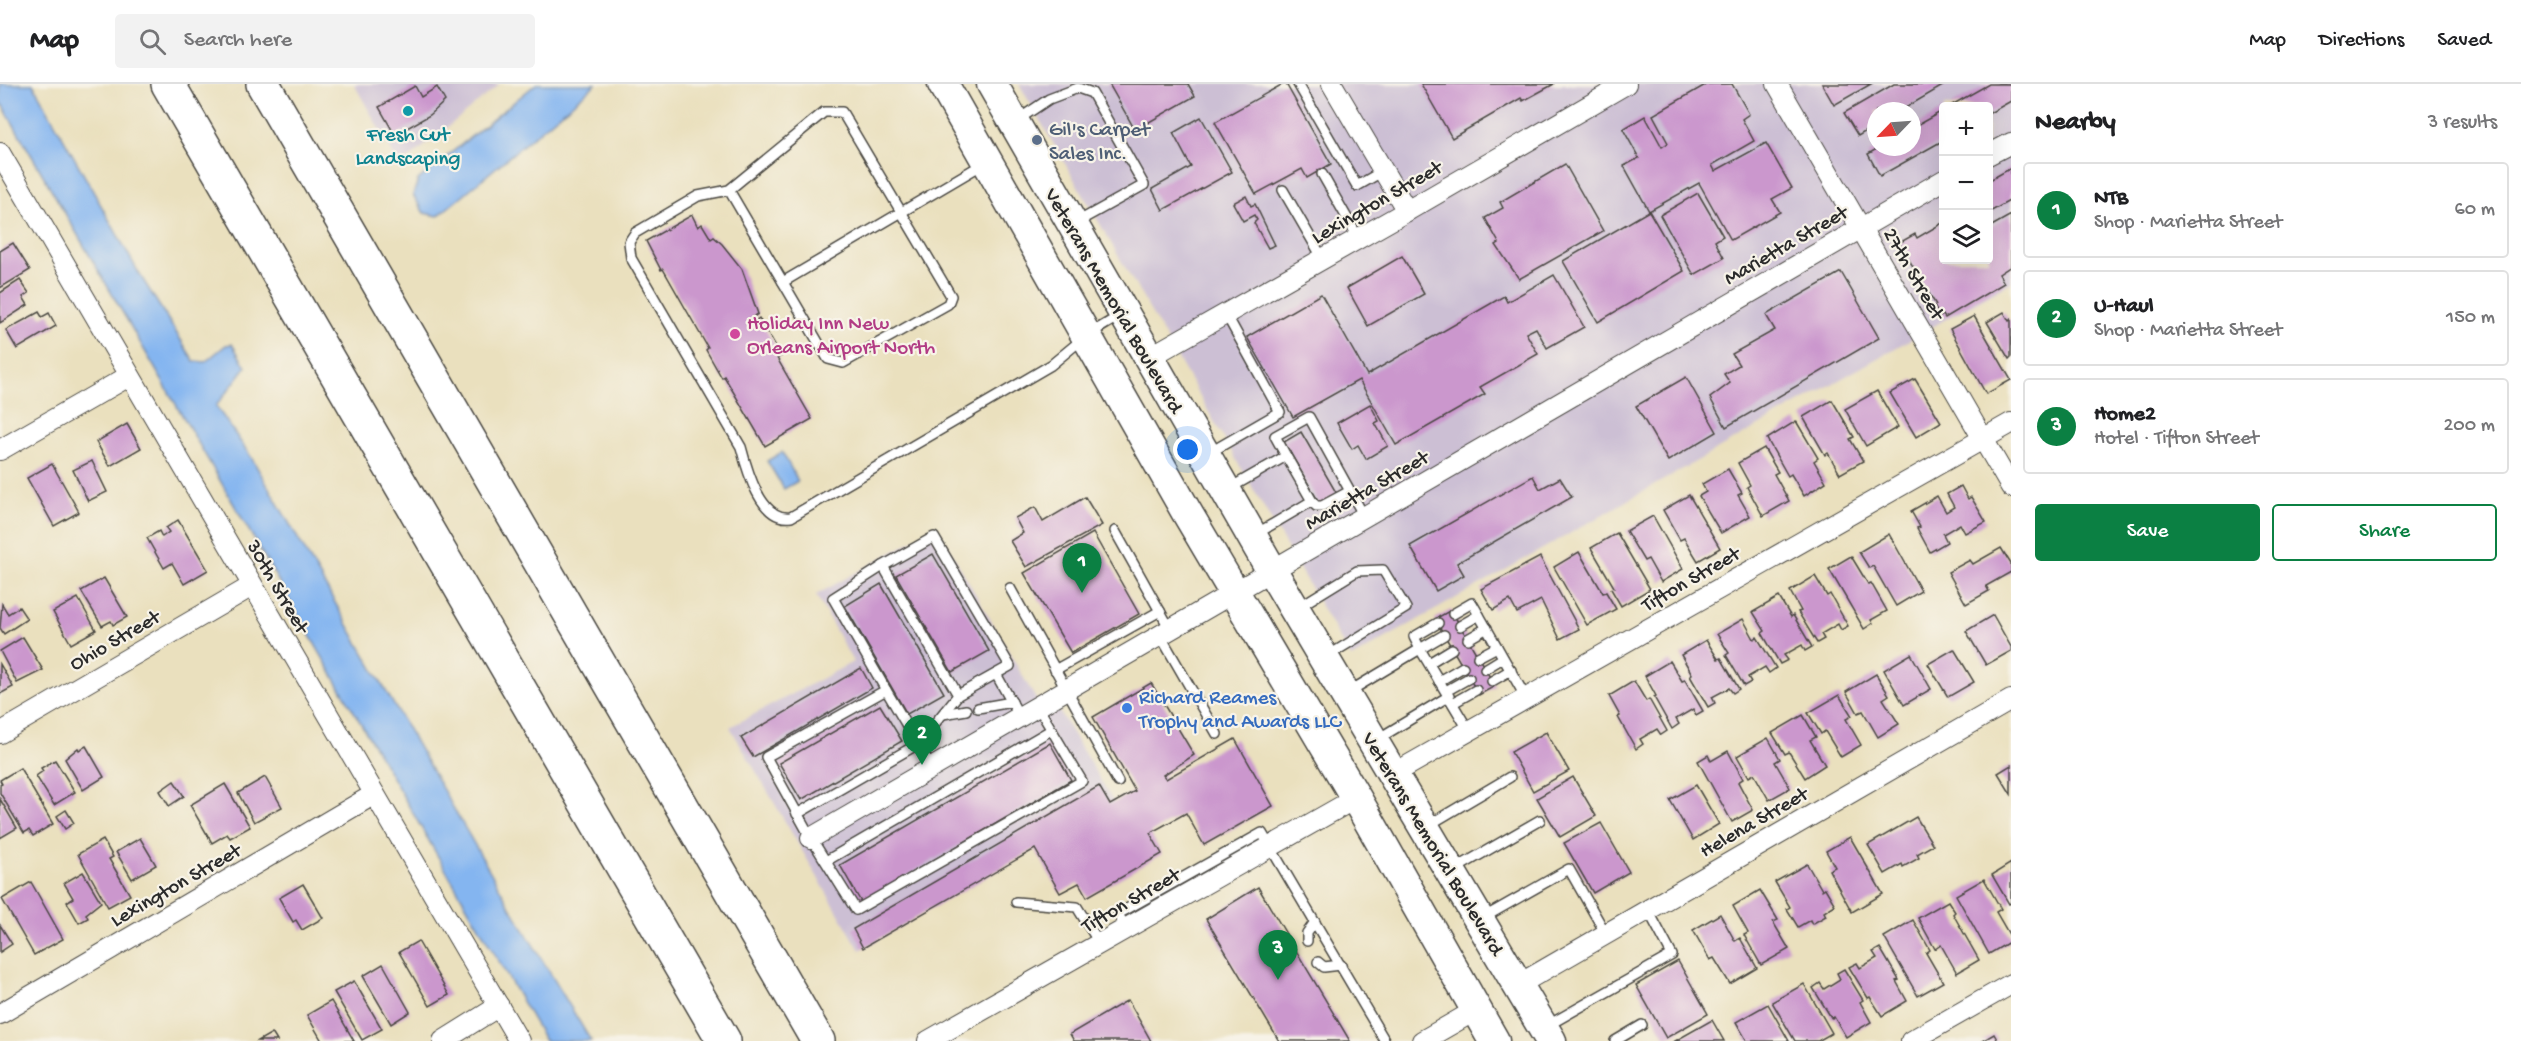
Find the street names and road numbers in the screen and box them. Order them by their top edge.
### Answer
street label: Lexington Street [1308,155,1450,251]
street label: Veterans Memorial Boulevard [1037,184,1188,420]
street label: Marietta Street [1720,200,1855,293]
street label: 27th Street [1876,224,1950,327]
street label: Marietta Street [1301,445,1436,538]
street label: 30th Street [239,536,314,641]
street label: Tifton Street [1637,542,1748,620]
street label: Ohio Street [66,605,168,678]
street label: Veterans Memorial Boulevard [1354,728,1508,962]
street label: Helena Street [1696,782,1815,865]
street label: Lexington Street [107,838,249,934]
street label: Tifton Street [1077,863,1188,941]

